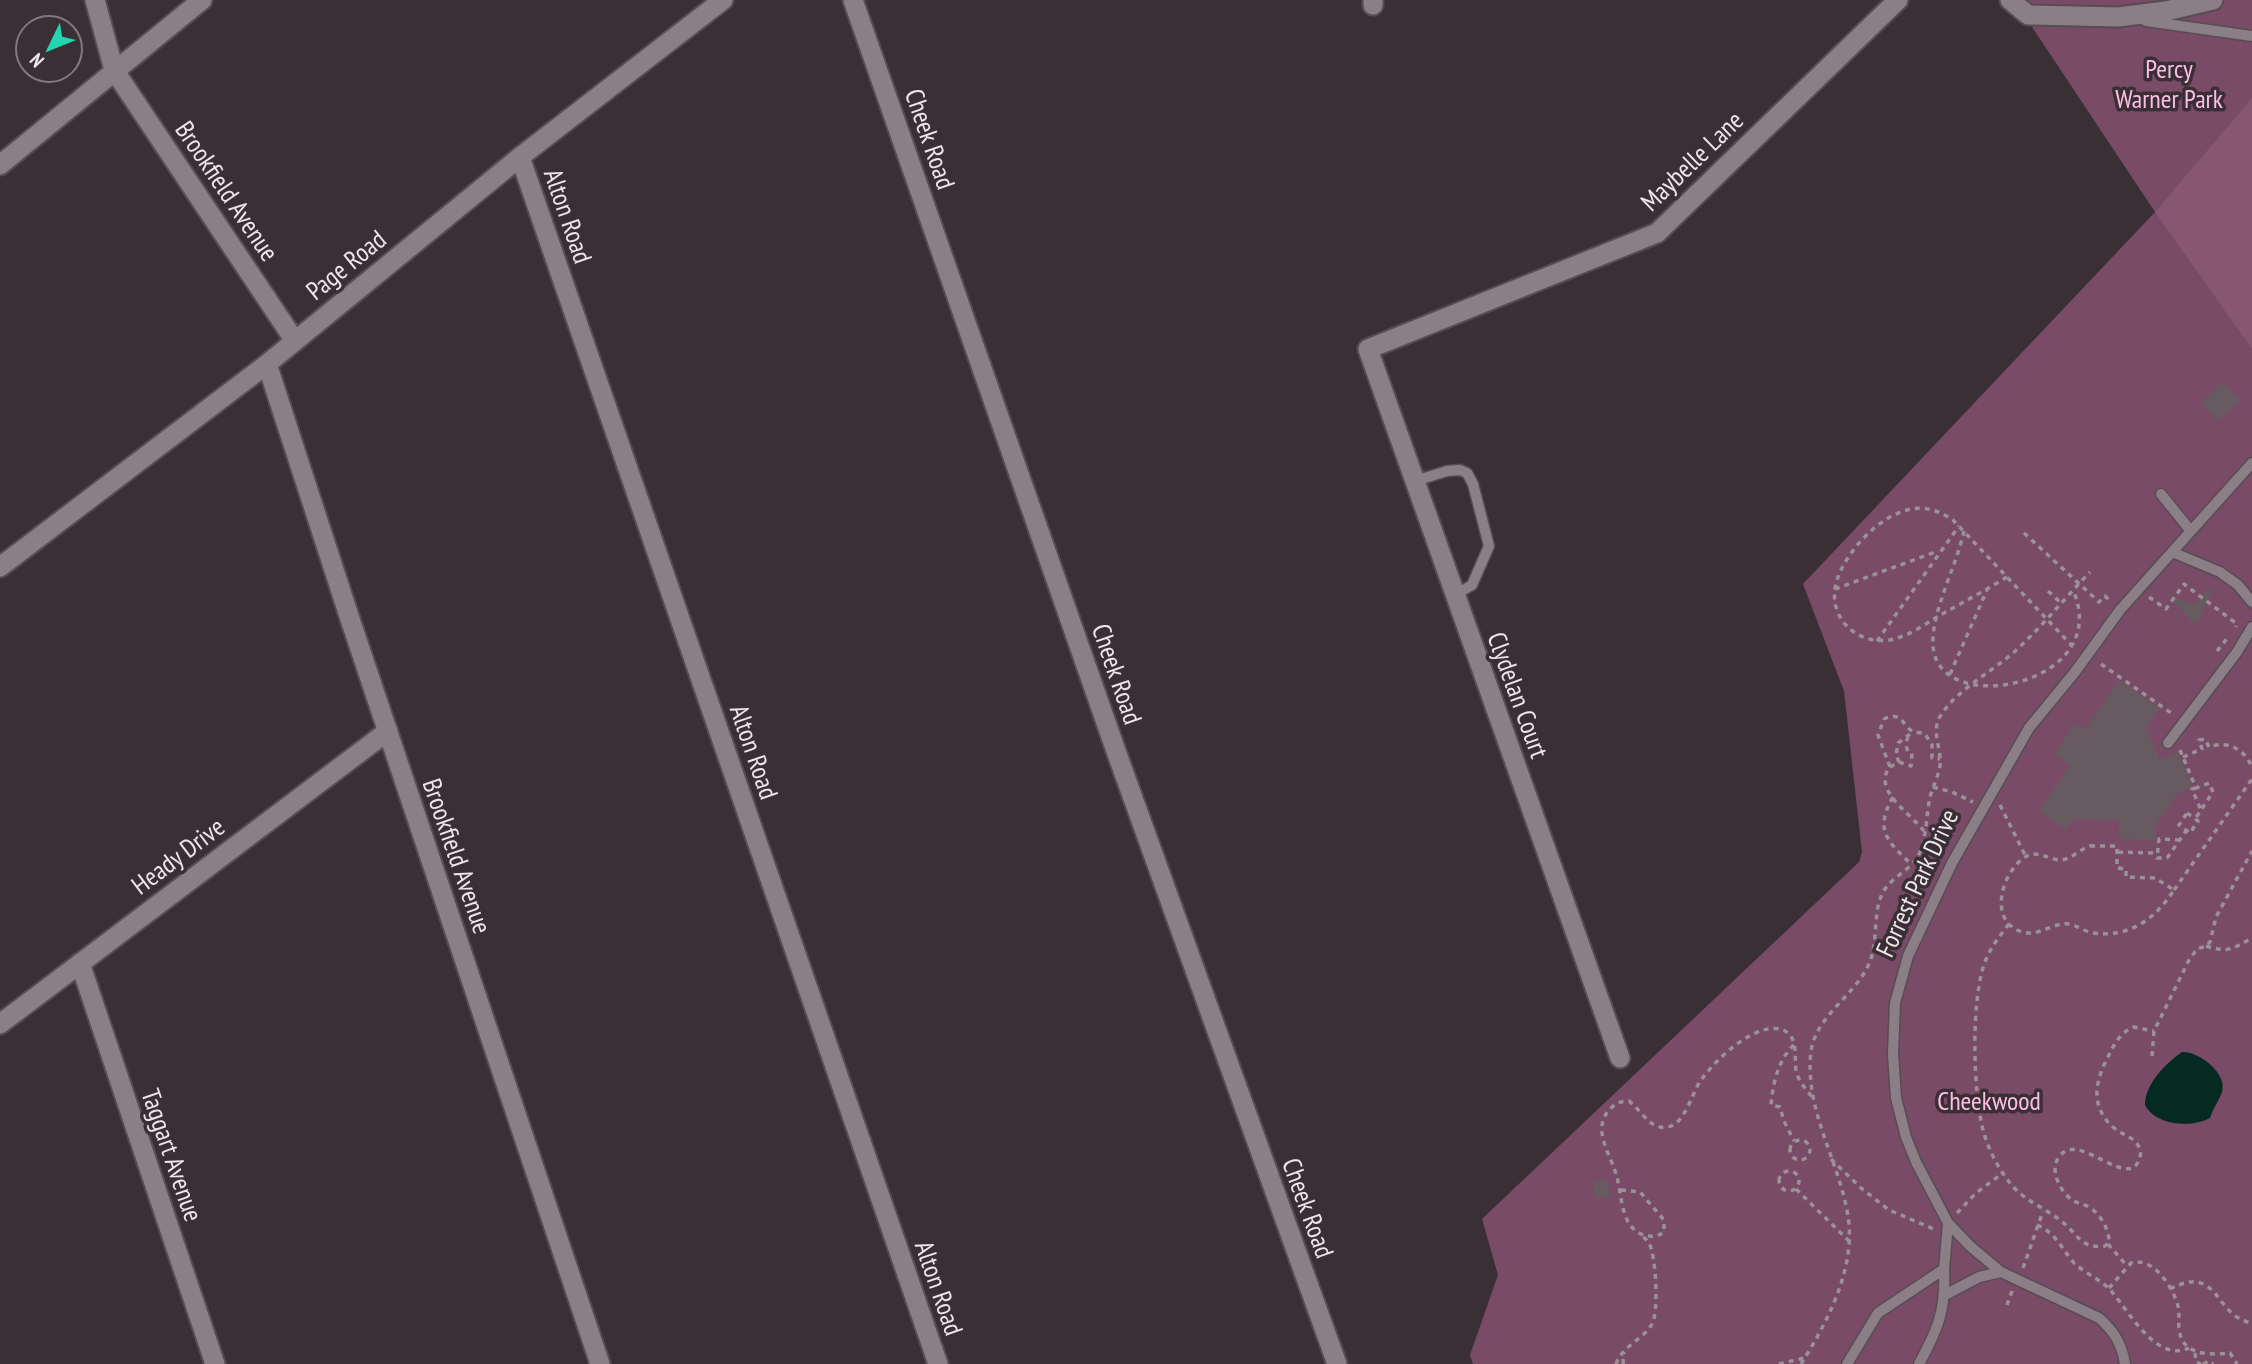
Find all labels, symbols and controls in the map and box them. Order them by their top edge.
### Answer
north arrow [14,14,84,84]
text: N [24,49,49,73]
park label: Percy Warner Park [2115,52,2223,115]
street label: Cheek Road [898,84,963,193]
street label: Maybelle Lane [1633,104,1750,218]
street label: Brookfield Avenue [168,114,286,267]
street label: Alton Road [537,164,600,267]
street label: Page Road [299,222,392,307]
street label: Cheek Road [1085,619,1150,728]
street label: Clydelan Court [1480,627,1557,762]
street label: Alton Road [723,700,786,803]
street label: Brookfield Avenue [416,774,499,938]
street label: Forrest Park Drive [1868,804,1965,962]
street label: Heady Drive [125,810,231,901]
street label: Taggart Avenue [134,1084,211,1226]
park label: Cheekwood [1937,1084,2041,1117]
street label: Cheek Road [1275,1153,1342,1262]
street label: Alton Road [908,1236,971,1339]

